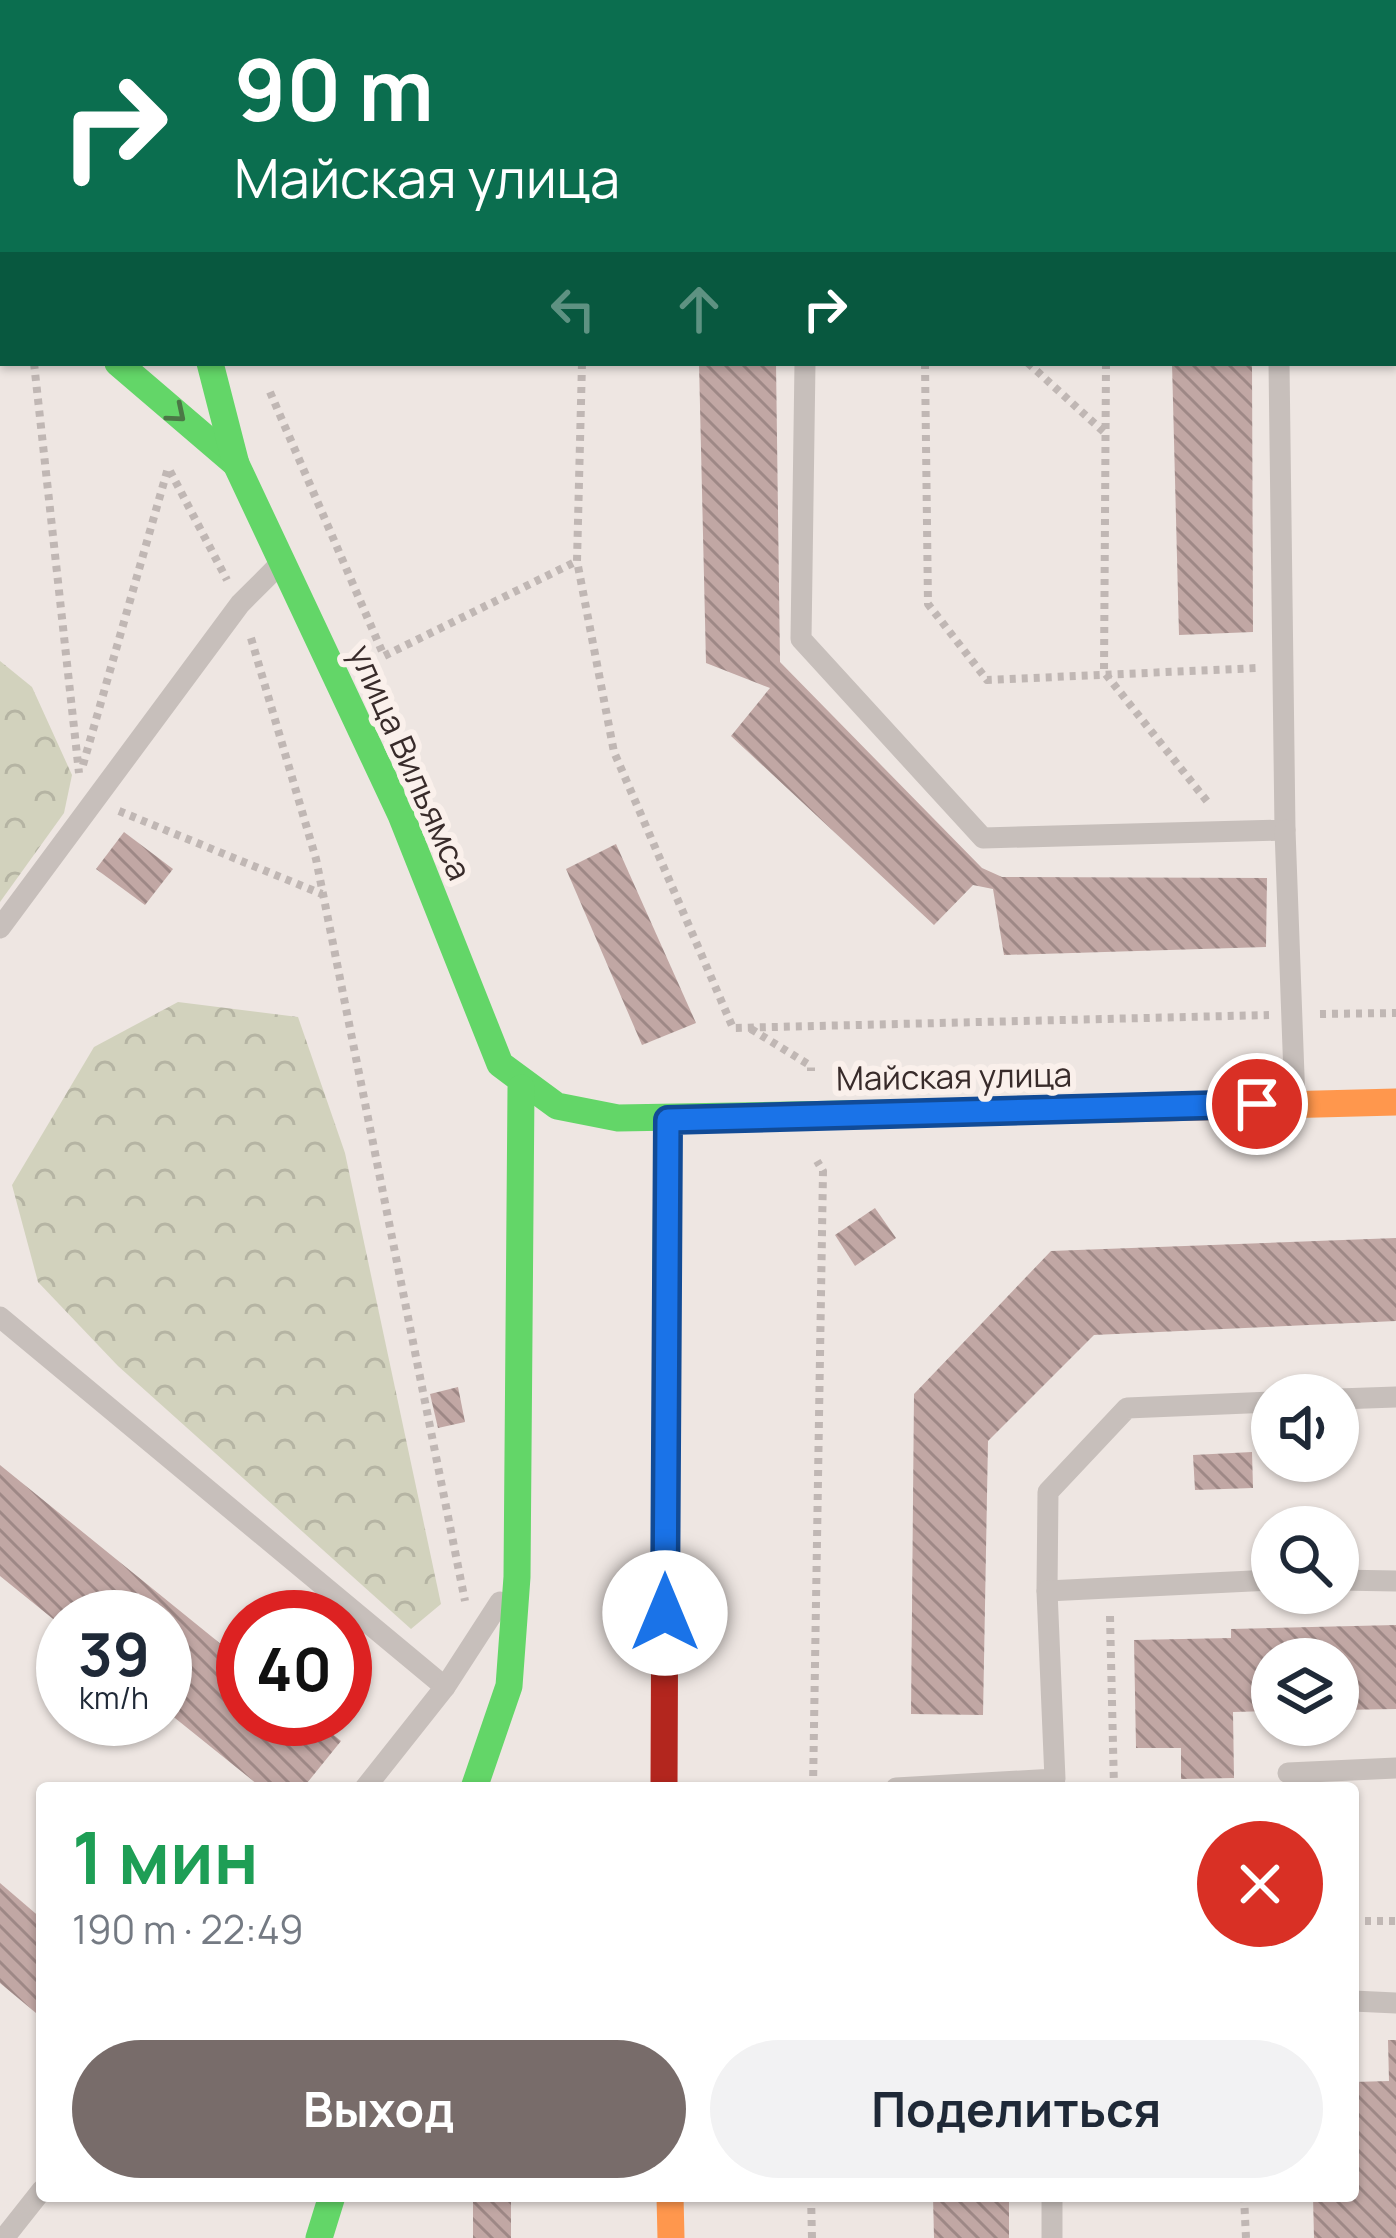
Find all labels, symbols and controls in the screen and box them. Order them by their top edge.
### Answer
text: 90 m [234,31,434,146]
icon: right [36,48,192,204]
text: Майская улица [234,140,620,214]
icon: left [540,276,606,342]
icon: ahead [666,276,732,342]
icon: right [792,276,858,342]
one-way arrow [163,399,185,421]
street label: улица Вильямса [339,637,483,887]
street label: Майская улица [836,1051,1072,1101]
pin [1206,1053,1308,1155]
icon: arrive [1224,1071,1290,1137]
map controls [1251,1374,1359,1746]
button: sound [1251,1374,1359,1482]
button: search [1251,1506,1359,1614]
position arrow [602,1550,728,1676]
speed limit sign: 40 [216,1590,372,1746]
text: 39 [78,1612,150,1694]
button: layers [1251,1638,1359,1746]
text: km/h [79,1677,149,1718]
text: 1 мин [72,1807,259,1906]
button: close [1197,1821,1323,1947]
text: 190 m · 22:49 [72,1902,303,1956]
button: Выход [72,2040,686,2178]
button: Поделиться [710,2040,1323,2178]

